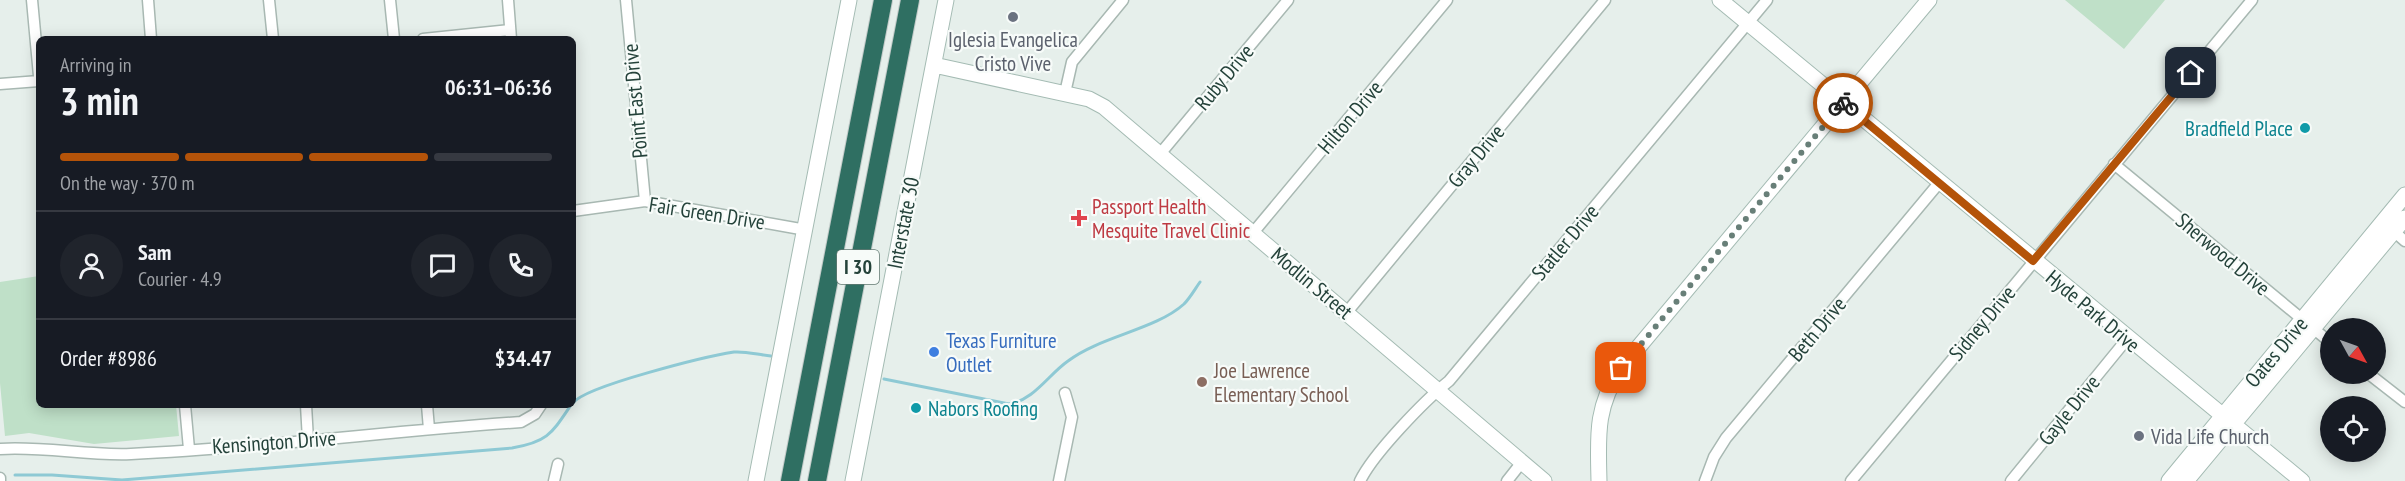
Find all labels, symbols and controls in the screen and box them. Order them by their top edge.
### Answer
marker: Iglesia Evangelica Cristo Vive [1006,10,1020,24]
place label: Iglesia Evangelica Cristo Vive [948,26,1078,77]
street label: Ruby Drive [1189,38,1259,116]
street label: Point East Drive [617,43,653,159]
pin [2165,47,2216,98]
text: Arriving in [60,52,132,78]
icon: home [2174,56,2207,89]
text: 06:31–06:36 [445,73,552,101]
courier [1813,73,1873,133]
text: 3 min [60,75,139,126]
street label: Hilton Drive [1312,75,1388,159]
icon: bike [1827,87,1860,120]
place label: Bradfield Place [2185,115,2293,142]
street label: Gray Drive [1442,119,1510,193]
marker: Bradfield Place [2298,121,2312,135]
text: On the way · 370 m [60,170,195,196]
street label: Interstate 30 [881,175,925,271]
street label: Fair Green Drive [647,191,767,235]
place label: Passport Health Mesquite Travel Clinic [1092,193,1251,244]
street label: Statler Drive [1525,199,1605,285]
street label: Sherwood Drive [2170,207,2276,301]
marker: Passport Health Mesquite Travel Clinic [1070,209,1088,227]
button: person [60,234,123,297]
button: chat [411,234,474,297]
button: phone [489,234,552,297]
text: Sam [138,238,171,266]
street label: Modlin Street [1266,241,1358,325]
road number: I 30 [837,250,879,284]
street label: Hyde Park Drive [2040,264,2146,358]
text: Courier · 4.9 [138,266,222,292]
street label: Sidney Drive [1943,280,2021,366]
street label: Beth Drive [1782,291,1852,367]
street label: Oates Drive [2239,311,2313,393]
north arrow [2320,318,2386,384]
map controls [2320,318,2386,462]
place label: Texas Furniture Outlet [946,327,1057,378]
pin [1595,342,1646,393]
text: Order #8986 [60,344,157,372]
text: $34.47 [495,344,552,372]
marker: Texas Furniture Outlet [927,345,941,359]
icon: bag [1604,351,1637,384]
place label: Joe Lawrence Elementary School [1213,357,1349,408]
street label: Gayle Drive [2032,369,2106,451]
marker: Joe Lawrence Elementary School [1195,375,1209,389]
place label: Nabors Roofing [928,395,1038,422]
button: locate [2320,396,2386,462]
marker: Nabors Roofing [909,401,923,415]
place label: Vida Life Church [2150,423,2269,450]
street label: Kensington Drive [211,424,337,460]
marker: Vida Life Church [2132,429,2146,443]

